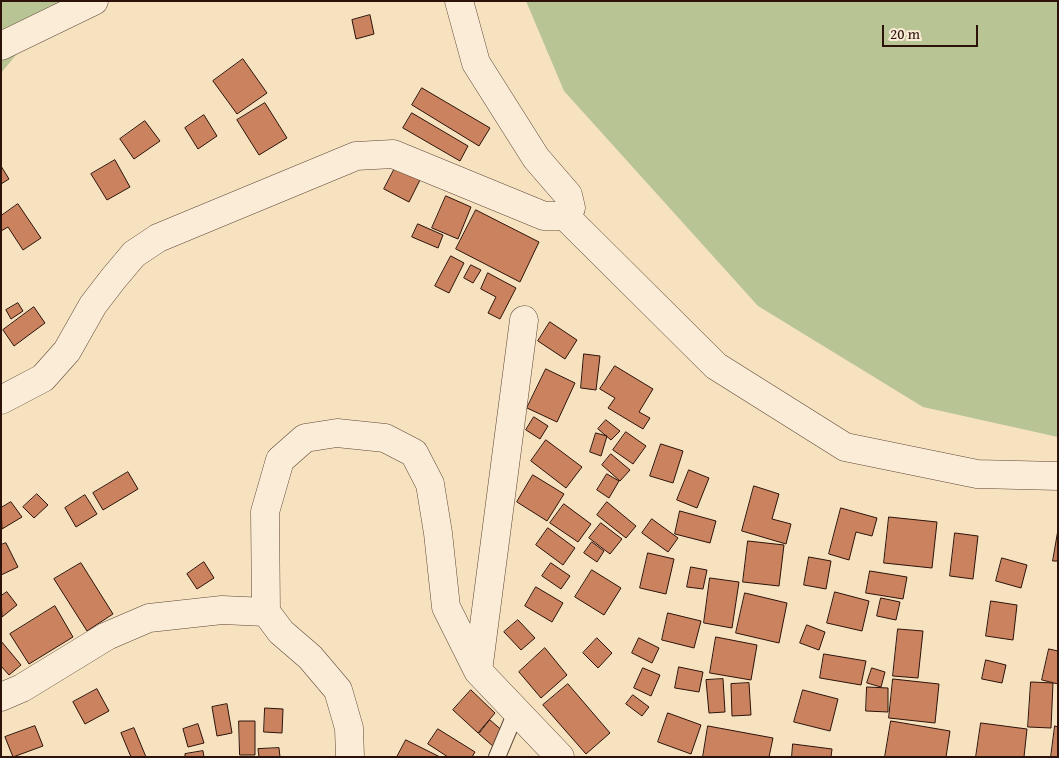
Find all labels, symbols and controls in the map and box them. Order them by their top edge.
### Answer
scale bar [884,15,980,47]
text: 20 m [890,23,920,44]

